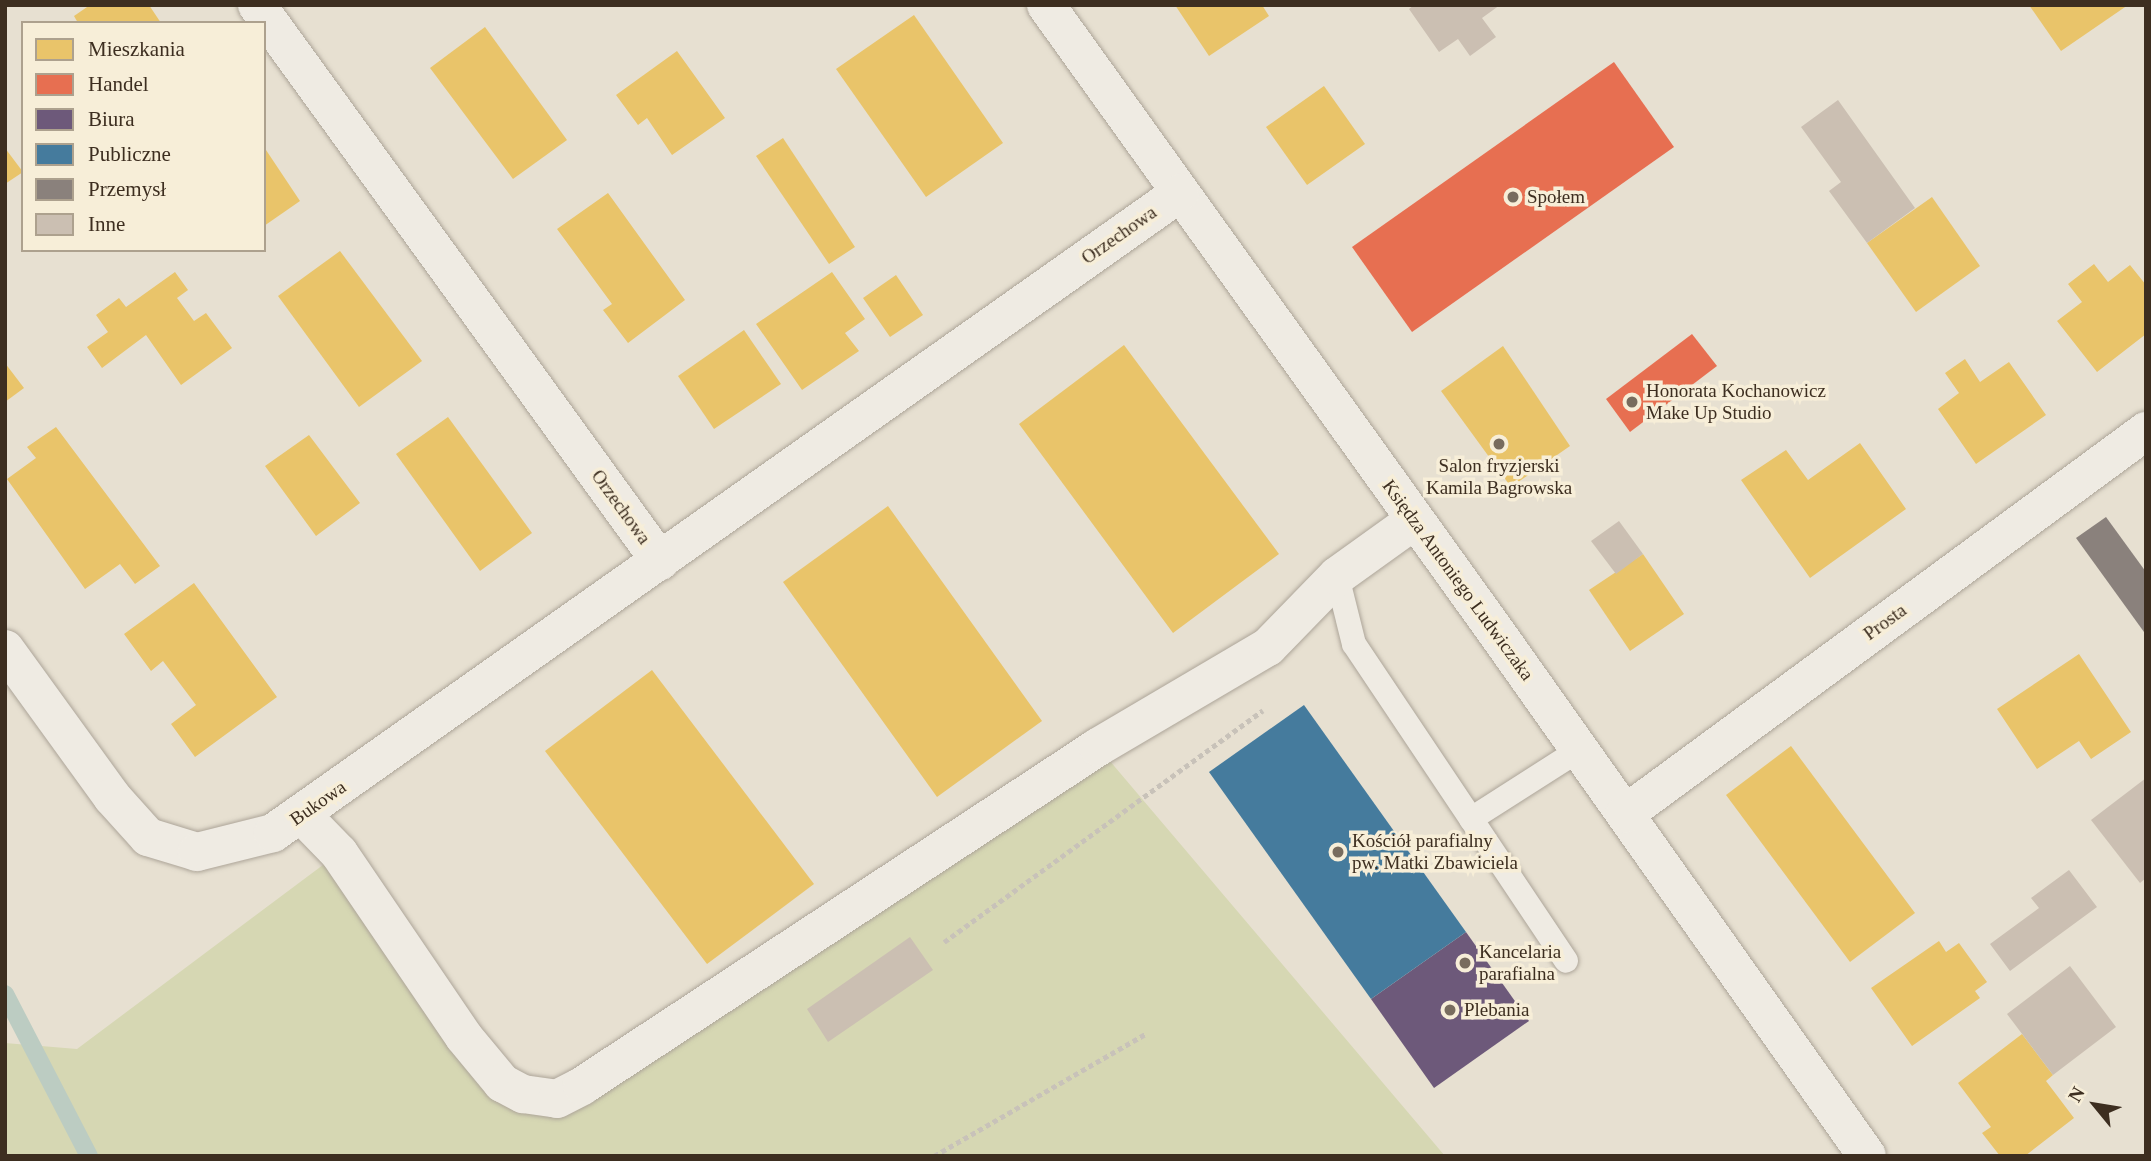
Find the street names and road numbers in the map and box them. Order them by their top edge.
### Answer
street label: Orzechowa [1077,201,1161,269]
street label: Orzechowa [586,465,656,549]
street label: Księdza Antoniego Ludwiczaka [1377,475,1539,685]
street label: Prosta [1859,599,1911,645]
street label: Bukowa [286,776,350,830]

